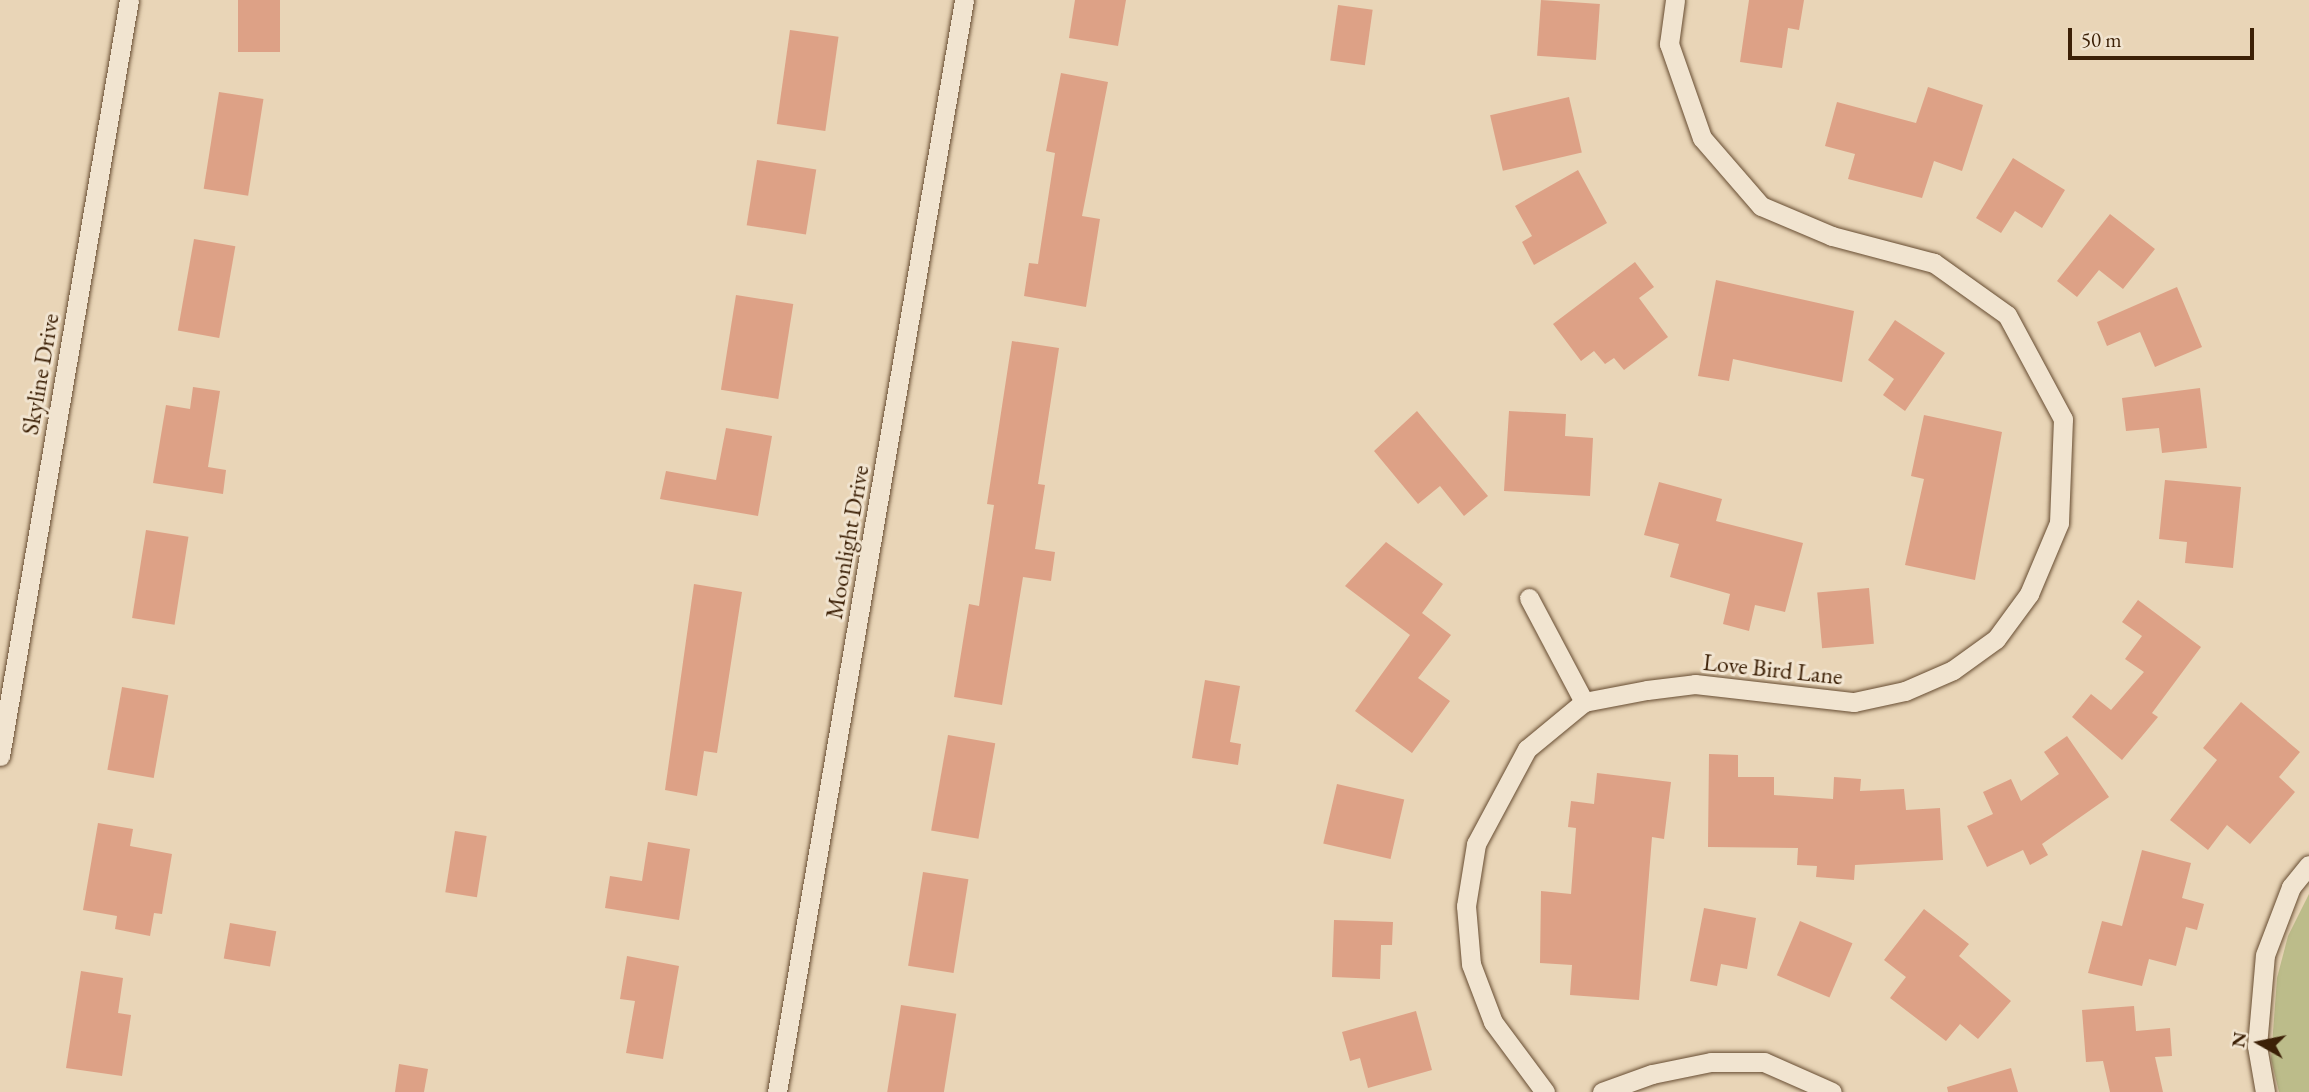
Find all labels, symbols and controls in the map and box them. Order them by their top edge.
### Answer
scale bar [2071,14,2256,58]
text: 50 m [2081,26,2122,53]
street label: Skyline Drive [15,311,65,437]
street label: Moonlight Drive [819,463,875,621]
street label: Love Bird Lane [1702,647,1844,691]
north arrow [2225,1008,2295,1078]
text: N [2225,1030,2252,1049]

